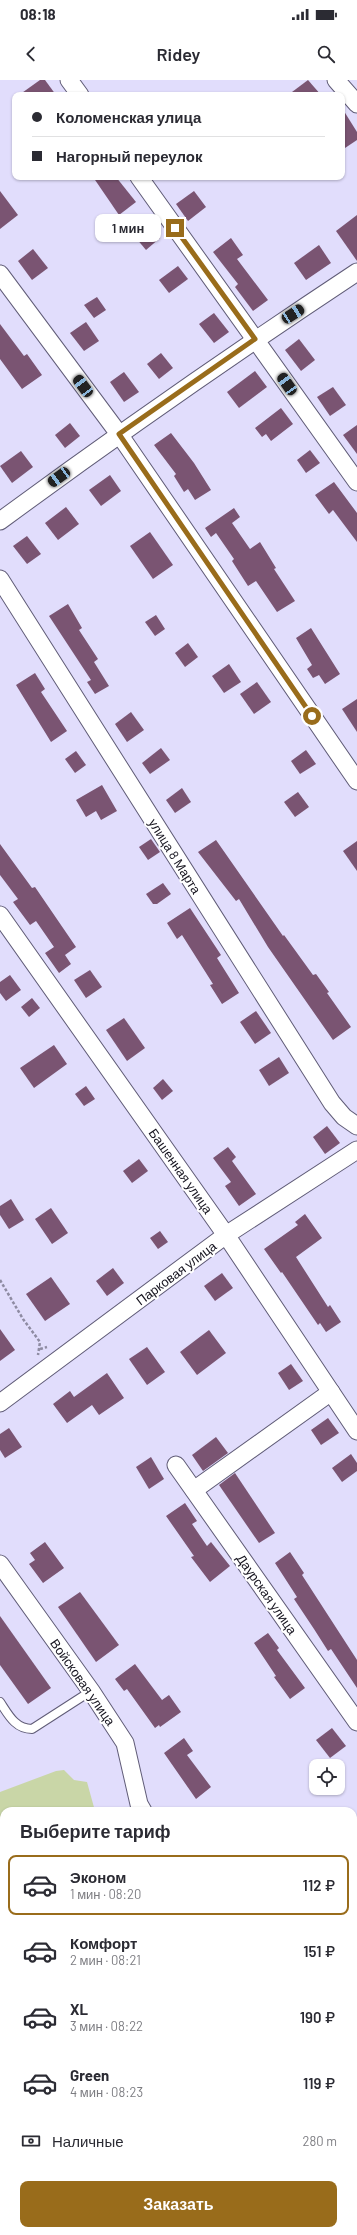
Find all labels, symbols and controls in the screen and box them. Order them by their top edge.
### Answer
text: 08:18 [20,5,56,23]
icon: back [20,43,42,65]
text: Ridey [157,43,200,65]
icon: search [315,43,337,65]
text: Коломенская улица [56,108,201,126]
text: Нагорный переулок [56,147,203,165]
callout: 1 мин [95,214,161,242]
route end [166,219,184,237]
text: 1 мин [112,220,144,236]
car [280,302,306,326]
car [275,371,299,397]
car [71,373,95,399]
car [46,465,72,489]
route start [303,707,321,725]
street label: улица 8 Марта [145,815,205,897]
street label: Башенная улица [146,1125,217,1217]
street label: Парковая улица [133,1237,220,1308]
street label: Даурская улица [233,1551,301,1638]
street label: Войсковая улица [47,1636,119,1729]
map controls [309,1759,345,1795]
button: locate [309,1759,345,1795]
text: Выберите тариф [20,1820,171,1842]
icon: car [22,1867,58,1903]
text: Эконом [70,1868,126,1886]
text: 112 ₽ [303,1876,335,1894]
text: 1 мин · 08:20 [70,1886,141,1902]
icon: car [22,1933,58,1969]
text: Комфорт [70,1934,137,1952]
text: 151 ₽ [303,1942,335,1960]
text: 2 мин · 08:21 [70,1952,141,1968]
icon: car [22,1999,58,2035]
text: XL [70,2000,88,2018]
text: 190 ₽ [300,2008,335,2026]
text: 3 мин · 08:22 [70,2018,143,2034]
icon: car [22,2065,58,2101]
text: Green [70,2066,109,2084]
text: 119 ₽ [303,2074,335,2092]
text: 4 мин · 08:23 [70,2084,143,2100]
icon: cash [20,2130,42,2152]
text: Наличные [52,2132,124,2150]
text: 280 m [303,2133,337,2149]
button: Заказать [20,2181,337,2227]

